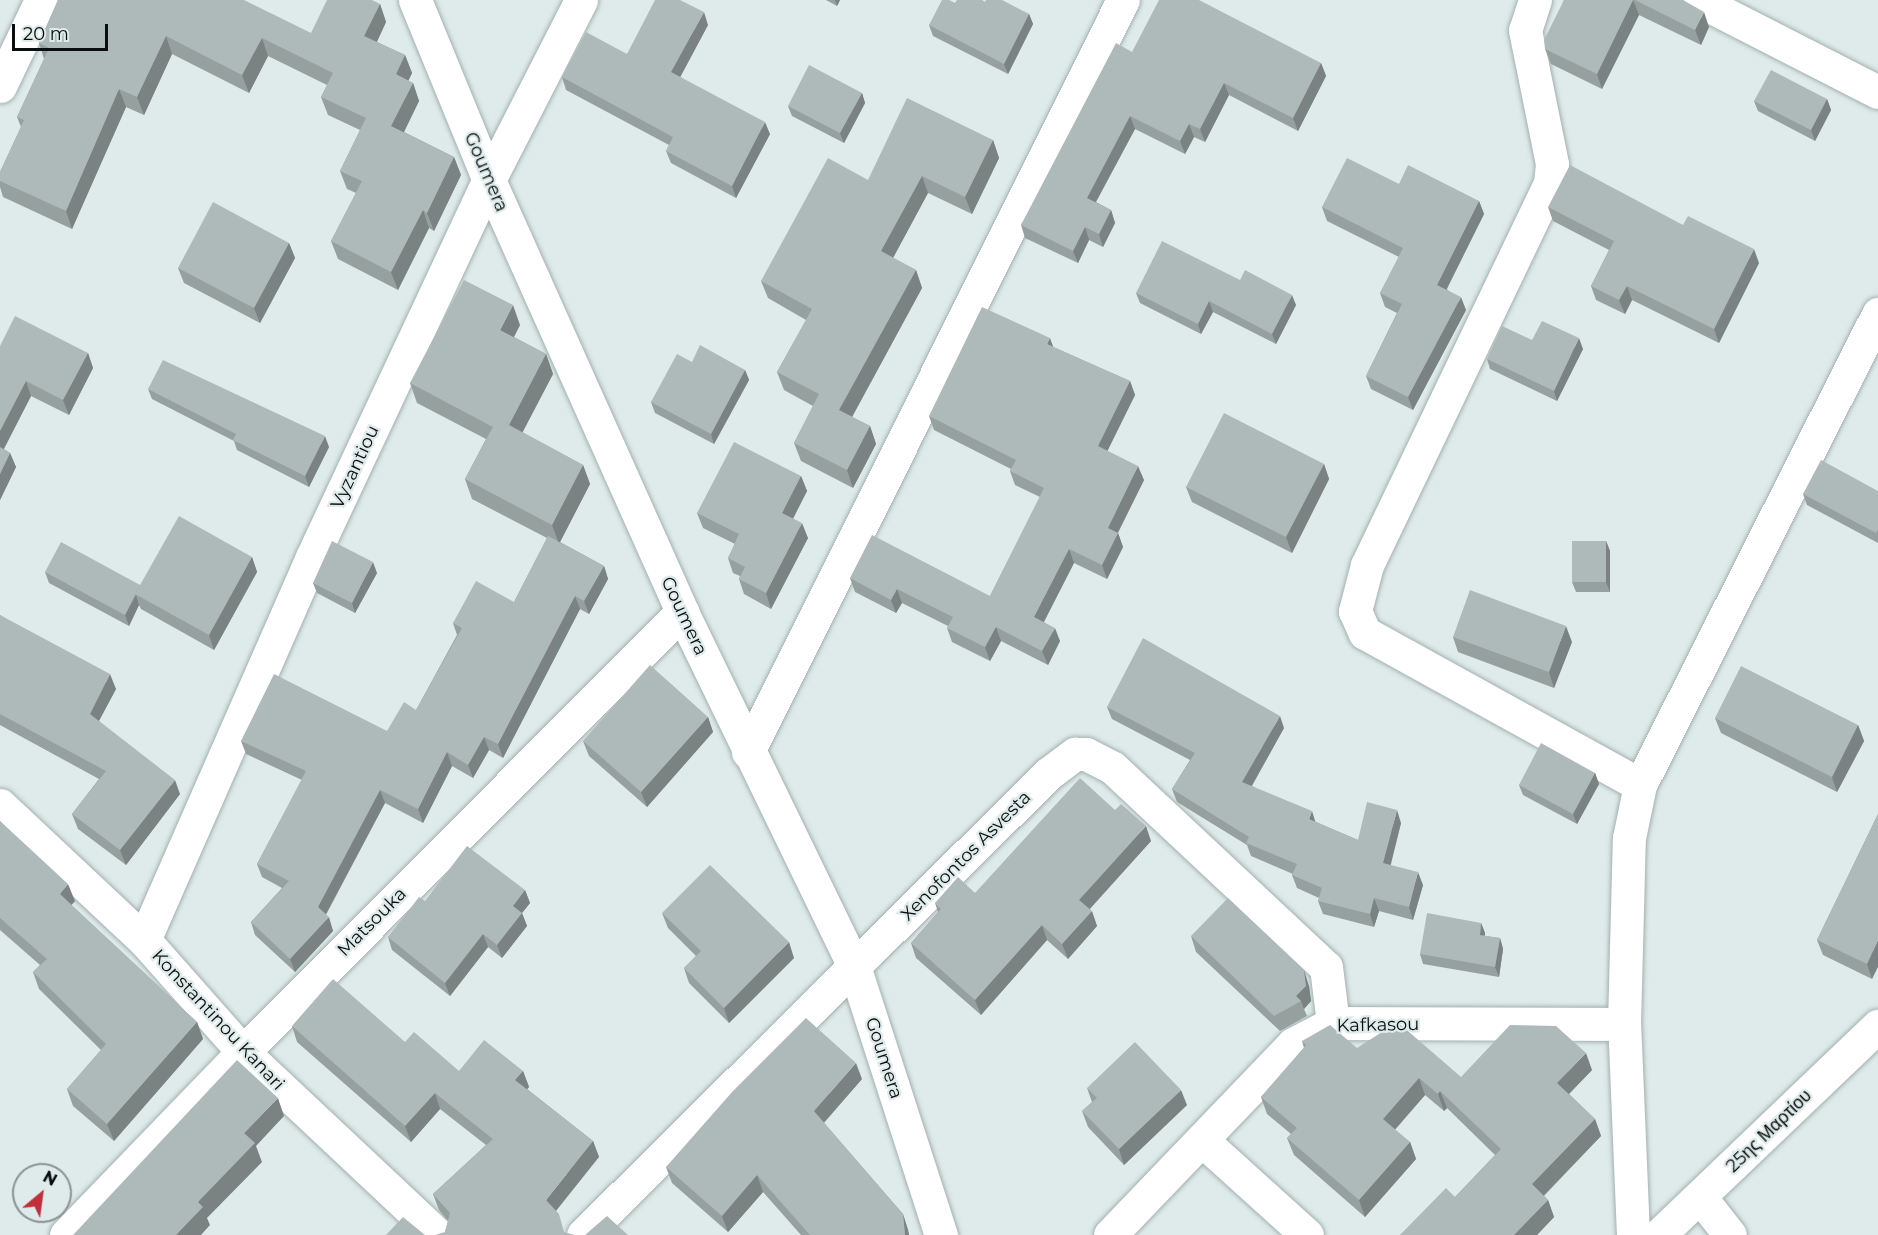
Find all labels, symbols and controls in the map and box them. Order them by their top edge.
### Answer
scale bar [15,12,111,50]
text: 20 m [23,23,69,45]
street label: Goumera [460,129,512,215]
street label: Vyzantiou [326,422,384,512]
street label: Goumera [656,573,712,659]
street label: Xenofontos Asvesta [897,787,1035,925]
street label: Matsouka [333,883,411,961]
street label: Konstantinou Kanari [147,945,289,1095]
street label: Kafkasou [1336,1013,1420,1037]
street label: Goumera [861,1015,907,1101]
street label: 25ης Μαρτίου [1722,1085,1816,1177]
north arrow [12,1163,72,1223]
text: N [40,1167,60,1190]

